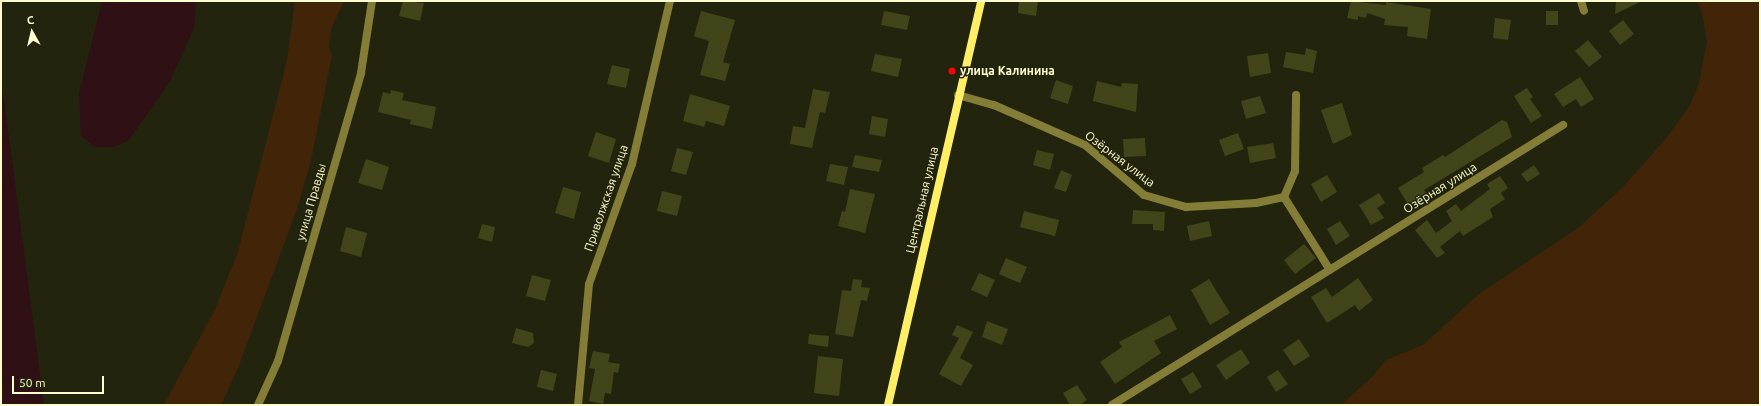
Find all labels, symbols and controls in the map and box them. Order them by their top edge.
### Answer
north arrow [12,12,52,52]
text: С [26,14,35,27]
place label: улица Калинина [960,64,1055,78]
marker: улица Калинина [947,66,957,76]
street label: Озёрная улица [1082,128,1158,190]
street label: Приволжская улица [581,143,631,253]
street label: Центральная улица [903,145,941,255]
street label: Озёрная улица [1401,160,1479,216]
street label: улица Правды [293,162,329,242]
scale bar [14,368,106,394]
text: 50 m [19,376,46,389]

